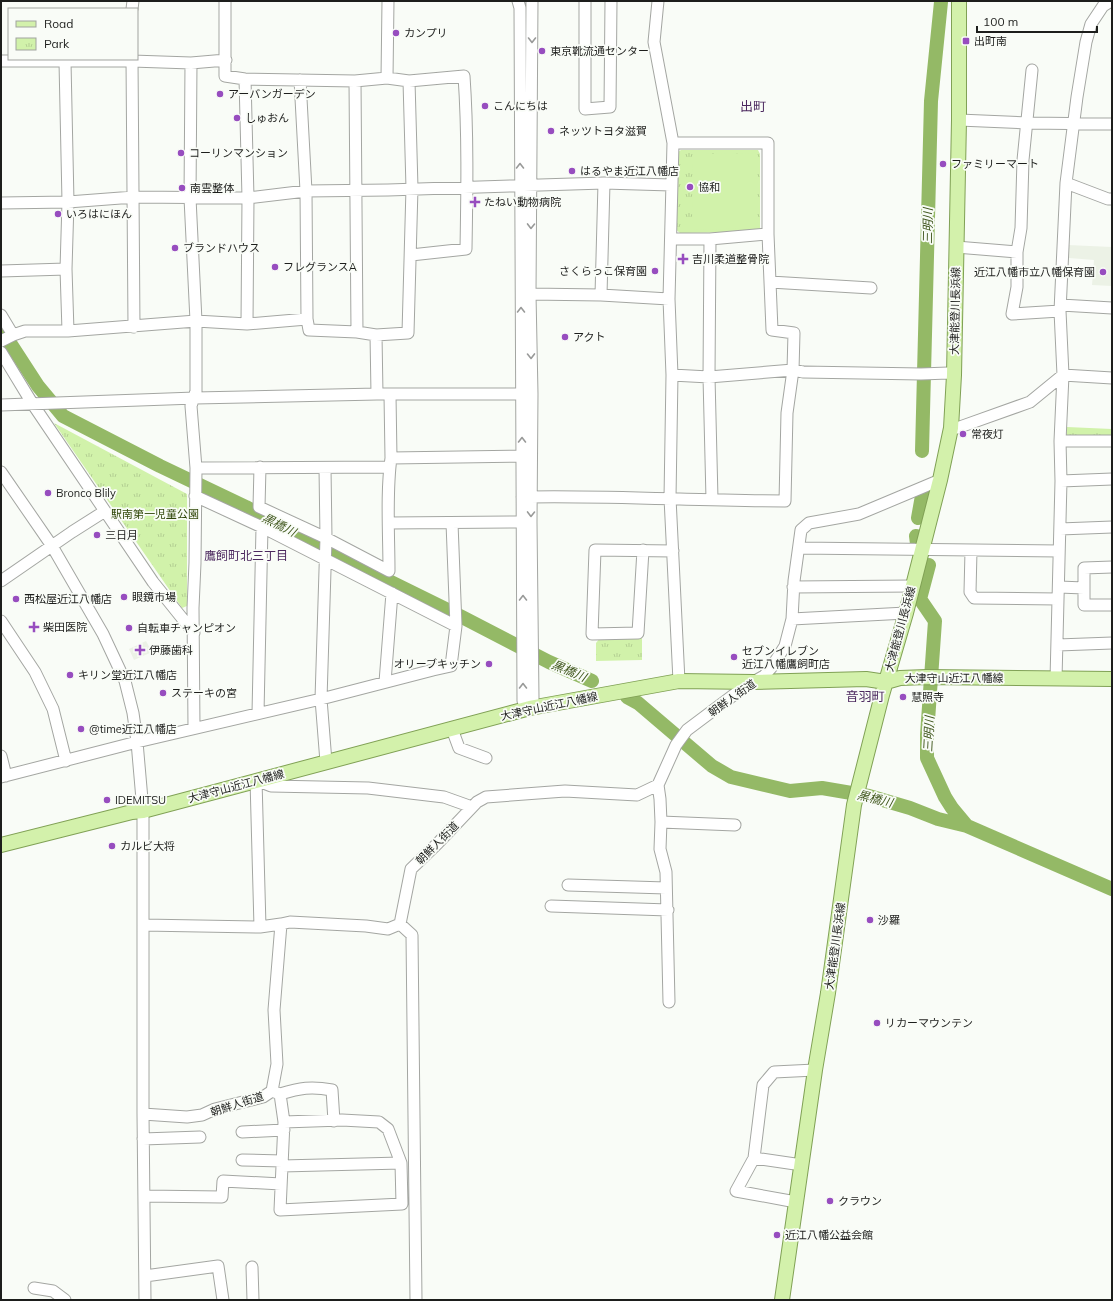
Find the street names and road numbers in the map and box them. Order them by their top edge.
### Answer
street label: 大津能登川長浜線 [947,267,963,355]
street label: 大津能登川長浜線 [882,585,918,673]
street label: 大津守山近江八幡線 [905,671,1004,685]
street label: 朝鮮人街道 [705,676,759,720]
street label: 大津守山近江八幡線 [499,689,599,723]
street label: 大津守山近江八幡線 [186,766,286,806]
street label: 朝鮮人街道 [413,819,461,867]
street label: 大津能登川長浜線 [822,901,848,991]
street label: 朝鮮人街道 [209,1089,265,1119]

